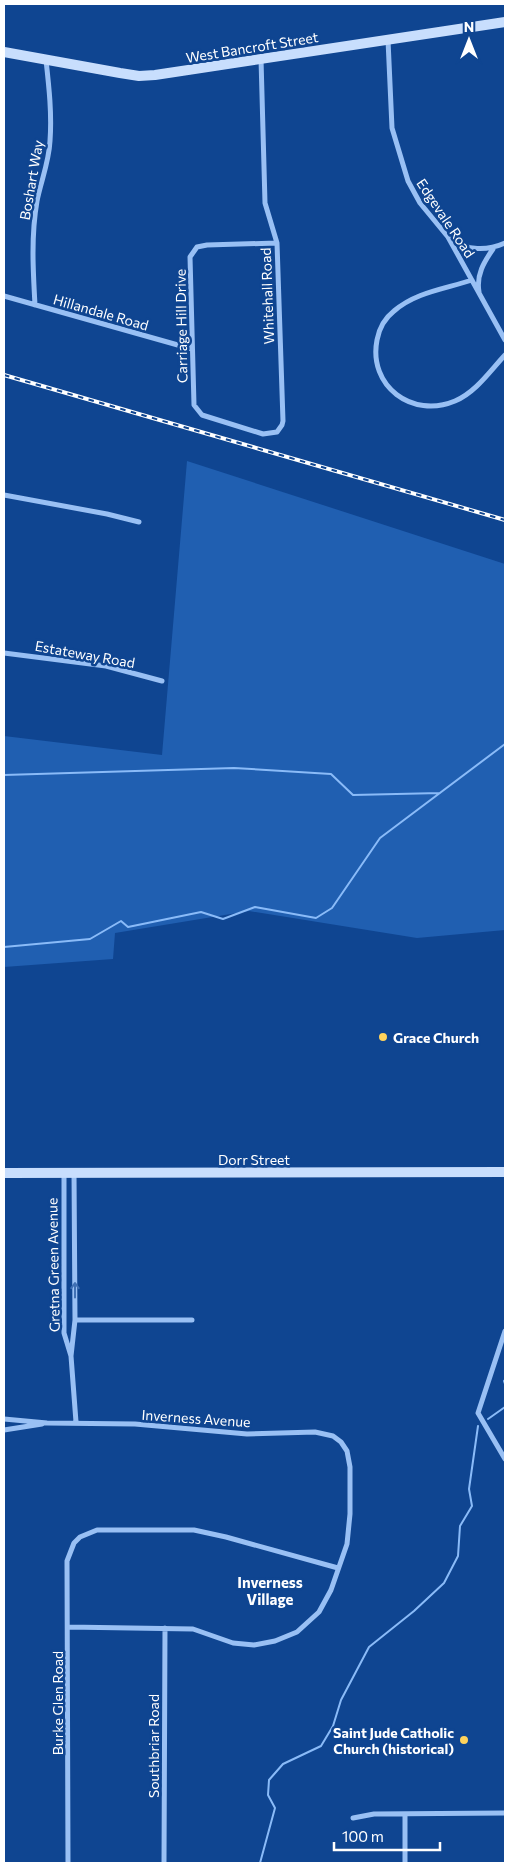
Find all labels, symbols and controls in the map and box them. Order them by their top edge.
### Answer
north arrow [444,15,494,65]
text: N [464,18,474,35]
street label: West Bancroft Street [185,28,320,66]
street label: Boshart Way [16,139,46,221]
street label: Edgevale Road [413,175,479,261]
street label: Whitehall Road [257,247,277,345]
street label: Carriage Hill Drive [172,269,190,383]
street label: Hillandale Road [51,290,151,334]
street label: Estateway Road [34,637,136,671]
place label: Grace Church [393,1029,479,1046]
marker: Grace Church [377,1031,389,1043]
street label: Dorr Street [218,1151,290,1168]
street label: Gretna Green Avenue [43,1198,63,1332]
one-way arrow [70,1283,80,1299]
street label: Inverness Avenue [141,1406,251,1430]
district label: Inverness Village [237,1573,303,1608]
street label: Burke Glen Road [49,1651,66,1755]
street label: Southbriar Road [145,1694,162,1798]
place label: Saint Jude Catholic Church (historical) [333,1724,454,1757]
marker: Saint Jude Catholic Church (historical) [458,1734,470,1746]
scale bar [334,1820,440,1852]
text: 100 m [342,1827,384,1845]

